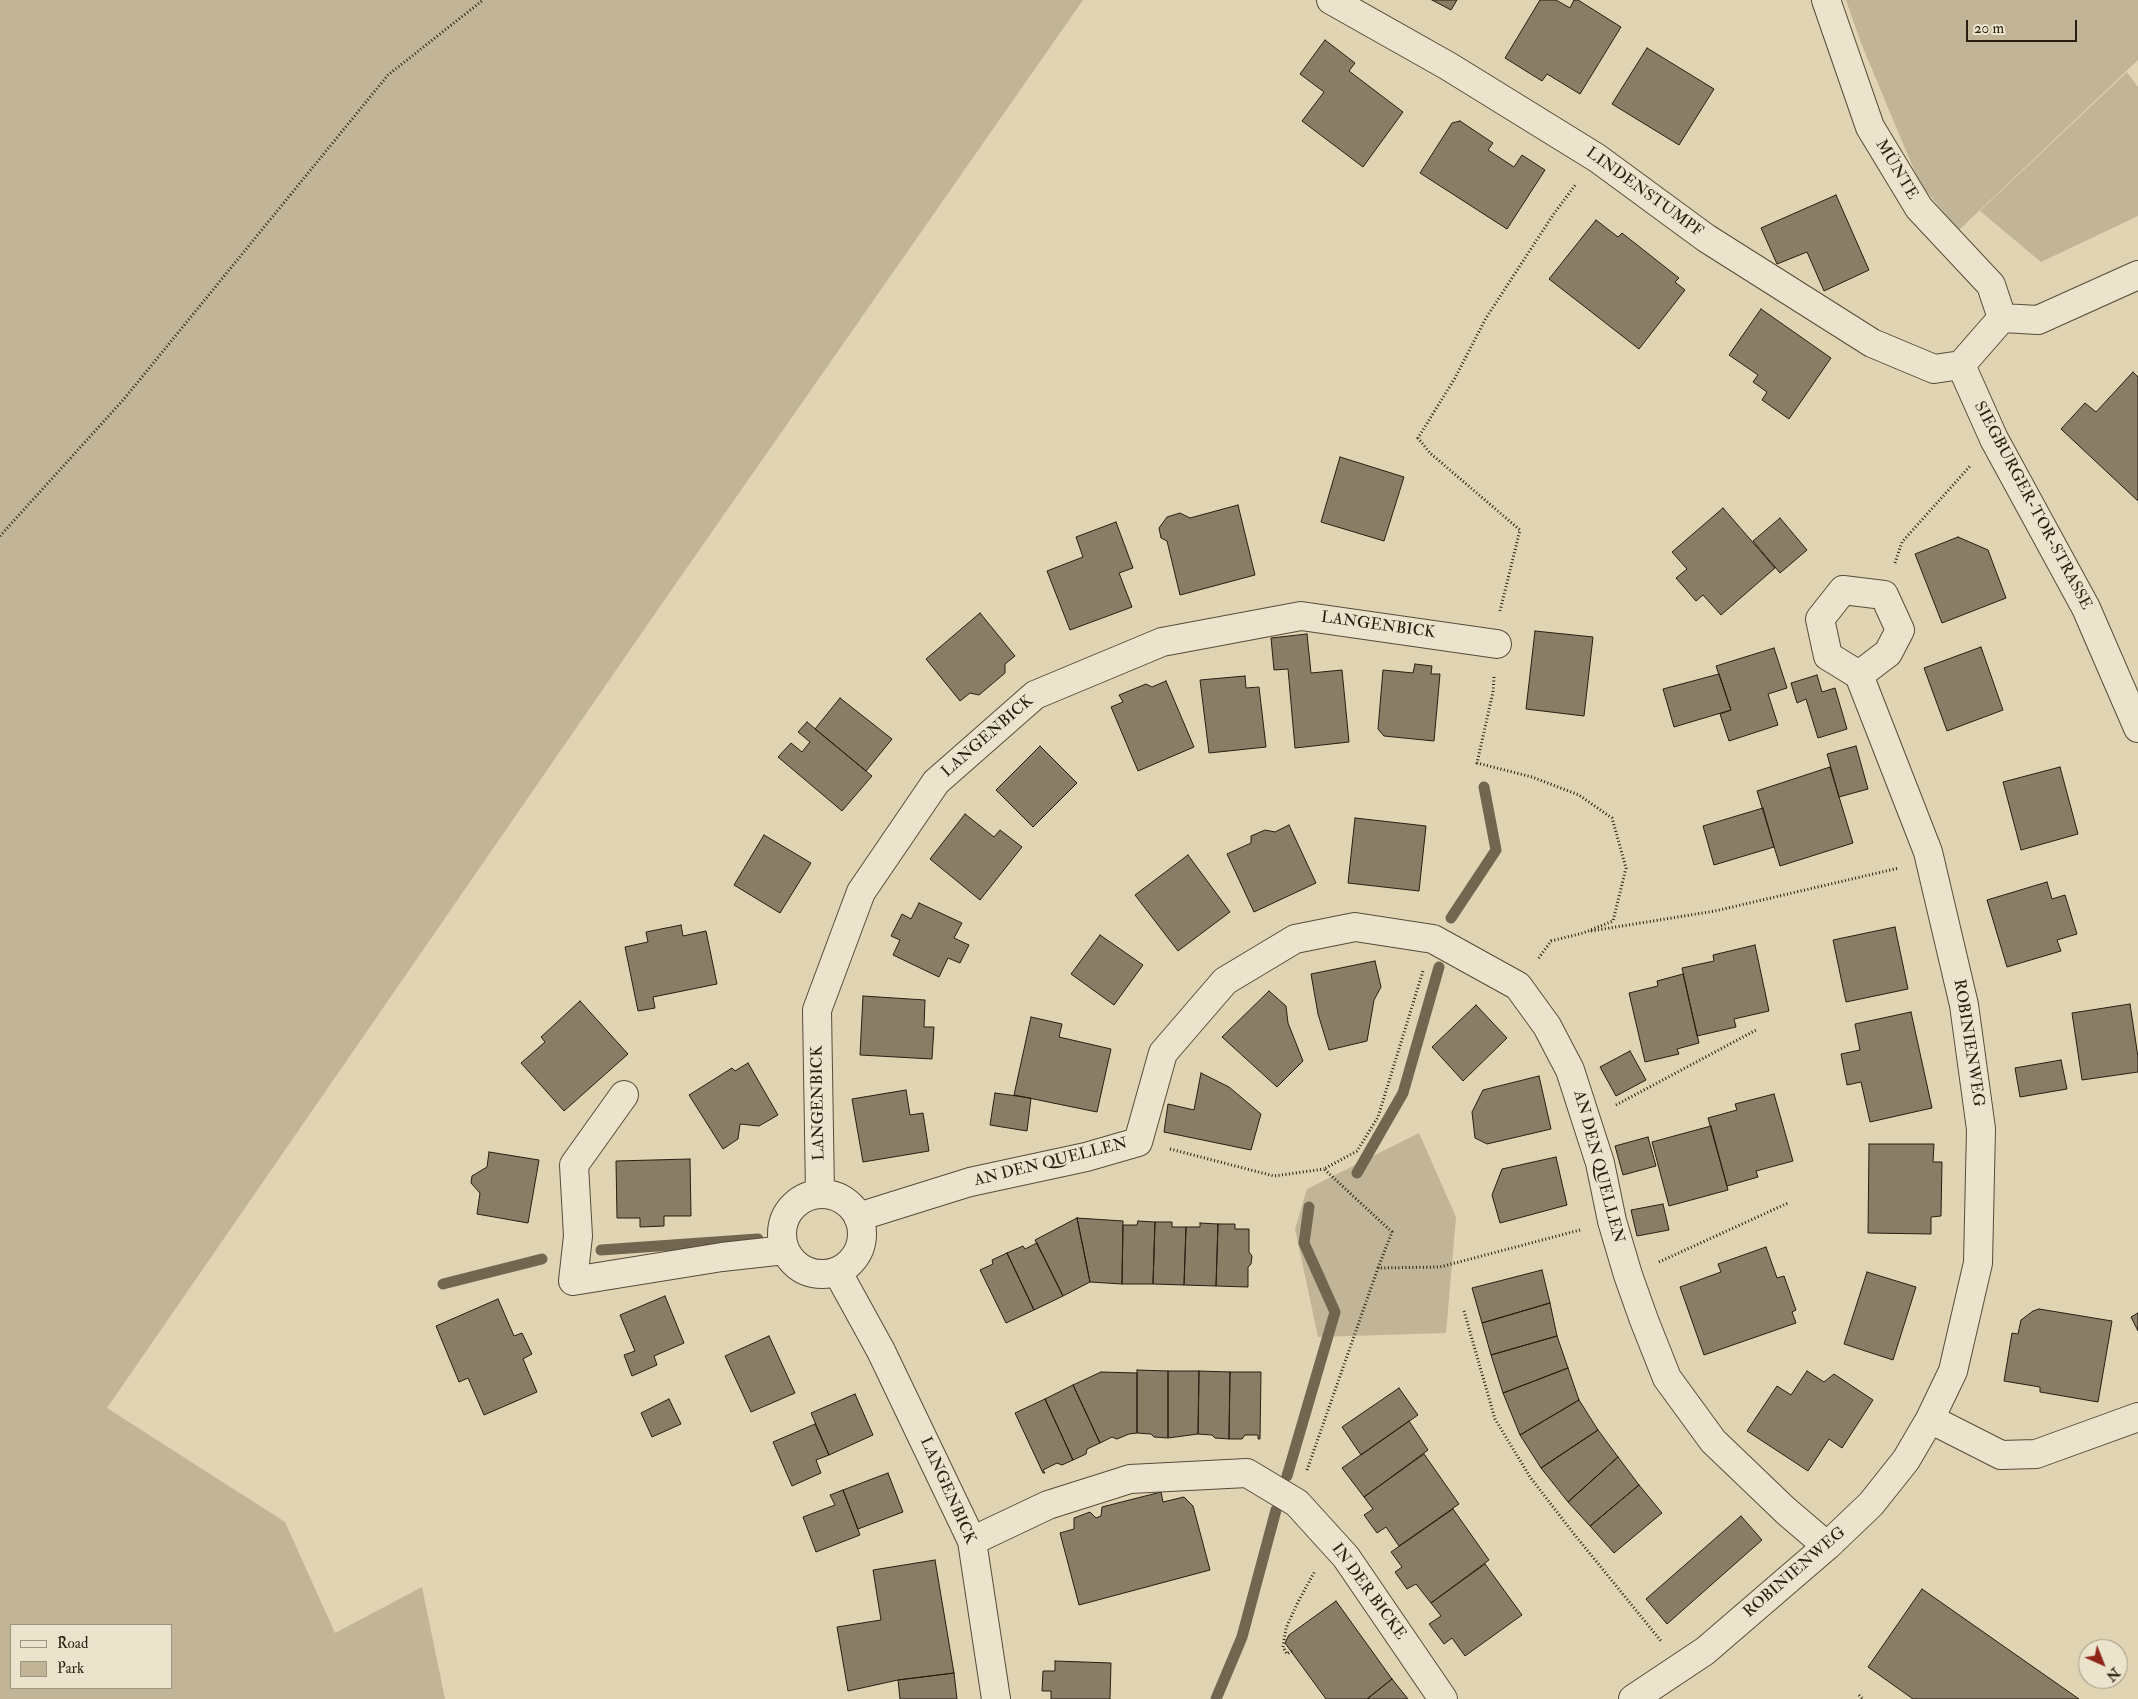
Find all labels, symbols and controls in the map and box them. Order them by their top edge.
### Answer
scale bar [1968,10,2079,42]
text: 20 m [1974,19,2004,38]
street label: MÜNTE [1871,136,1921,204]
street label: LINDENSTUMPF [1582,144,1706,242]
street label: SIEGBURGER-TOR-STRASSE [1969,399,2095,613]
street label: LANGENBICK [1320,608,1436,644]
street label: LANGENBICK [938,692,1038,782]
street label: ROBINIENWEG [1948,978,1988,1108]
street label: LANGENBICK [808,1045,830,1161]
street label: AN DEN QUELLEN [1568,1089,1628,1245]
street label: AN DEN QUELLEN [972,1135,1130,1191]
street label: LANGENBICK [915,1434,979,1548]
street label: ROBINIENWEG [1740,1523,1850,1623]
street label: IN DER BICKE [1327,1540,1409,1644]
legend [10,1624,172,1689]
text: Road [57,1634,88,1653]
north arrow [2078,1639,2128,1689]
text: Park [57,1659,84,1678]
text: N [2103,1664,2123,1685]

